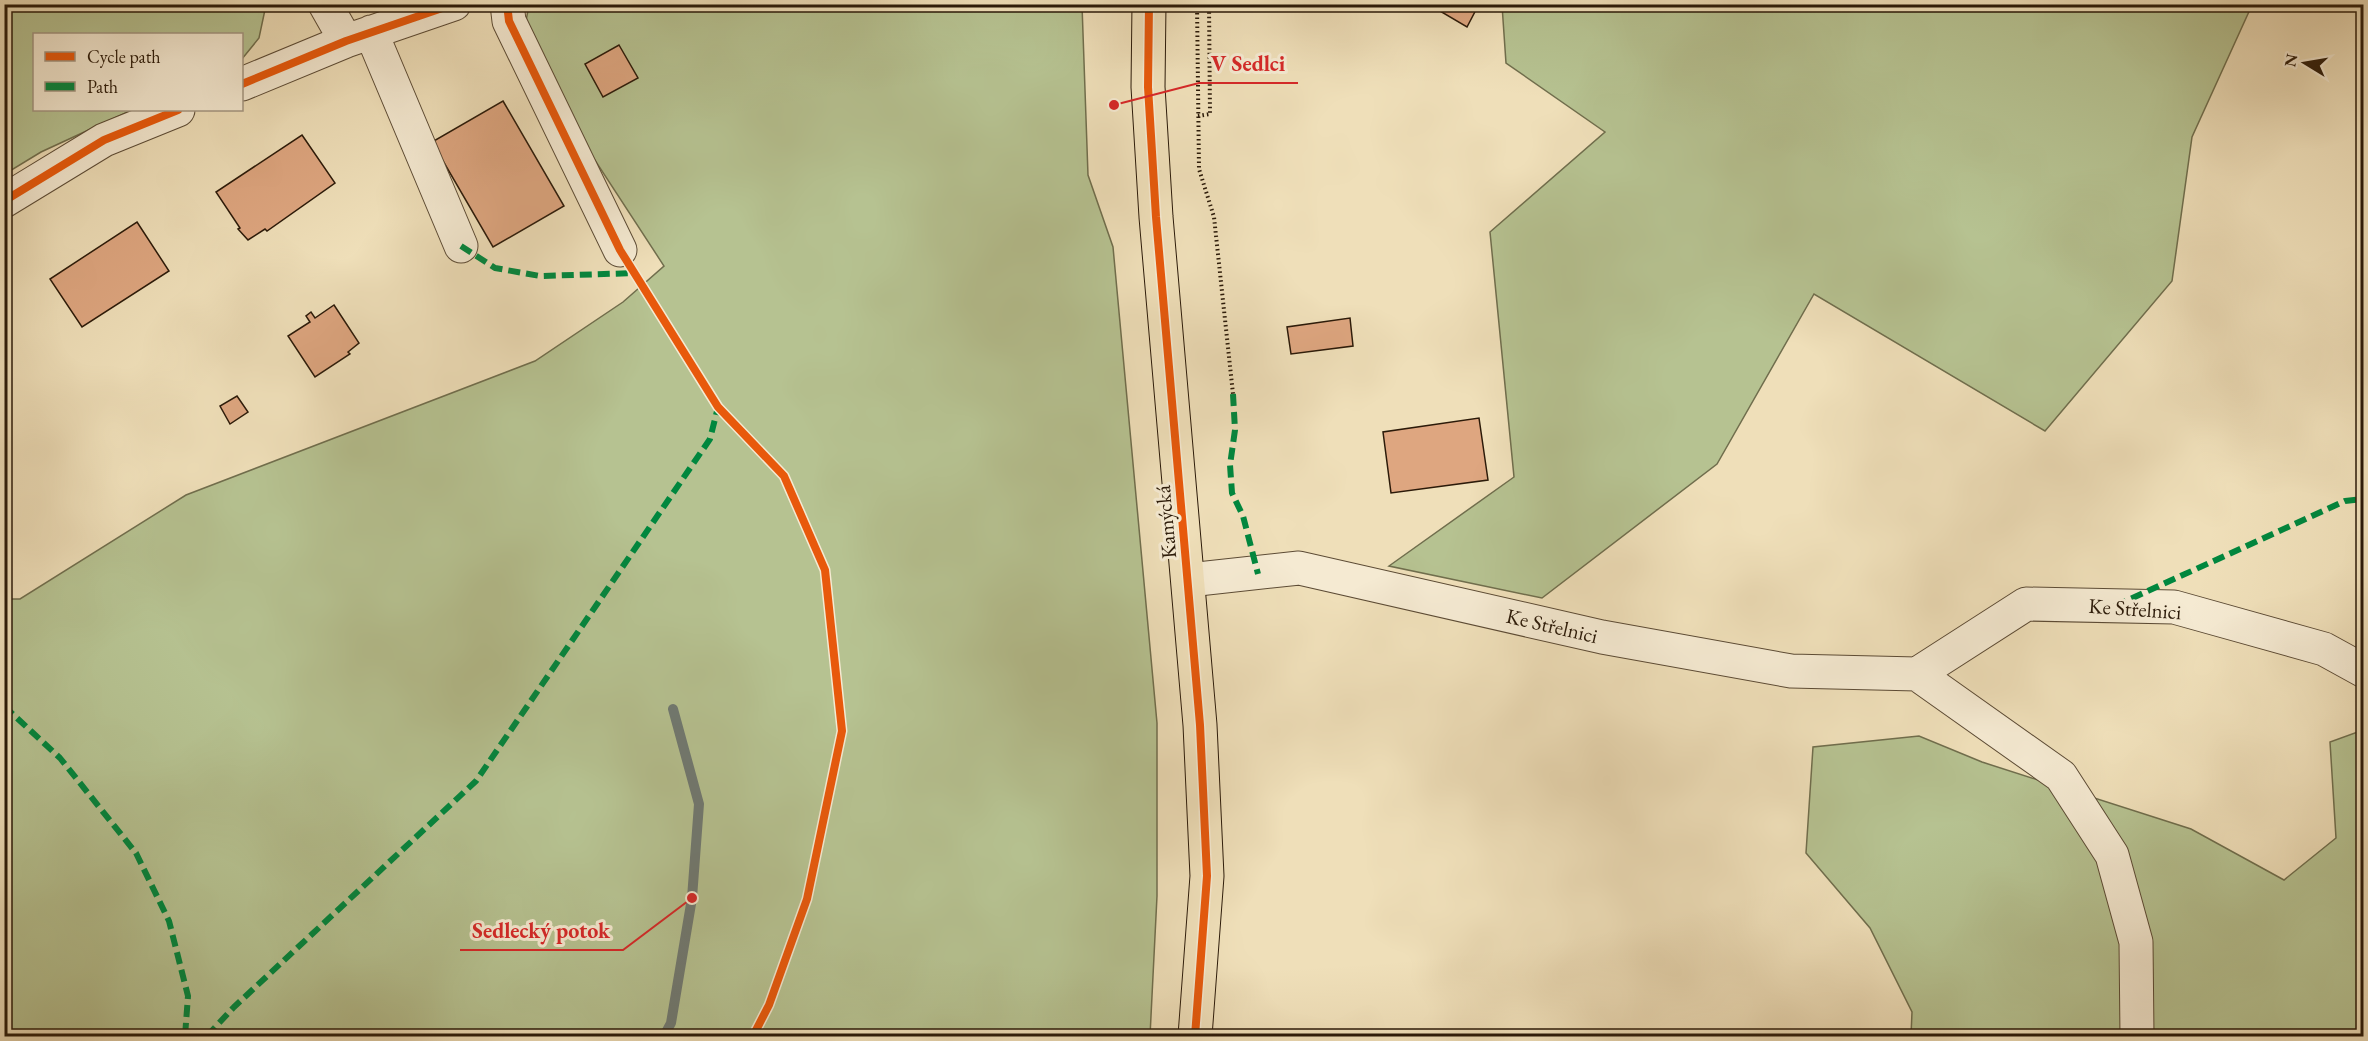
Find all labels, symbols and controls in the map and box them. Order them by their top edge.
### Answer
legend [33,33,243,111]
north arrow [2275,33,2335,93]
callout: V Sedlci [1199,43,1298,83]
text: Cycle path [87,45,161,68]
text: V Sedlci [1211,49,1286,78]
text: N [2279,52,2302,69]
text: Path [87,75,118,98]
street label: Kamýcká [1149,484,1182,560]
street label: Ke Střelnici [2088,592,2182,625]
street label: Ke Střelnici [1504,602,1601,649]
callout: Sedlecký potok [460,910,623,950]
text: Sedlecký potok [472,916,611,945]

